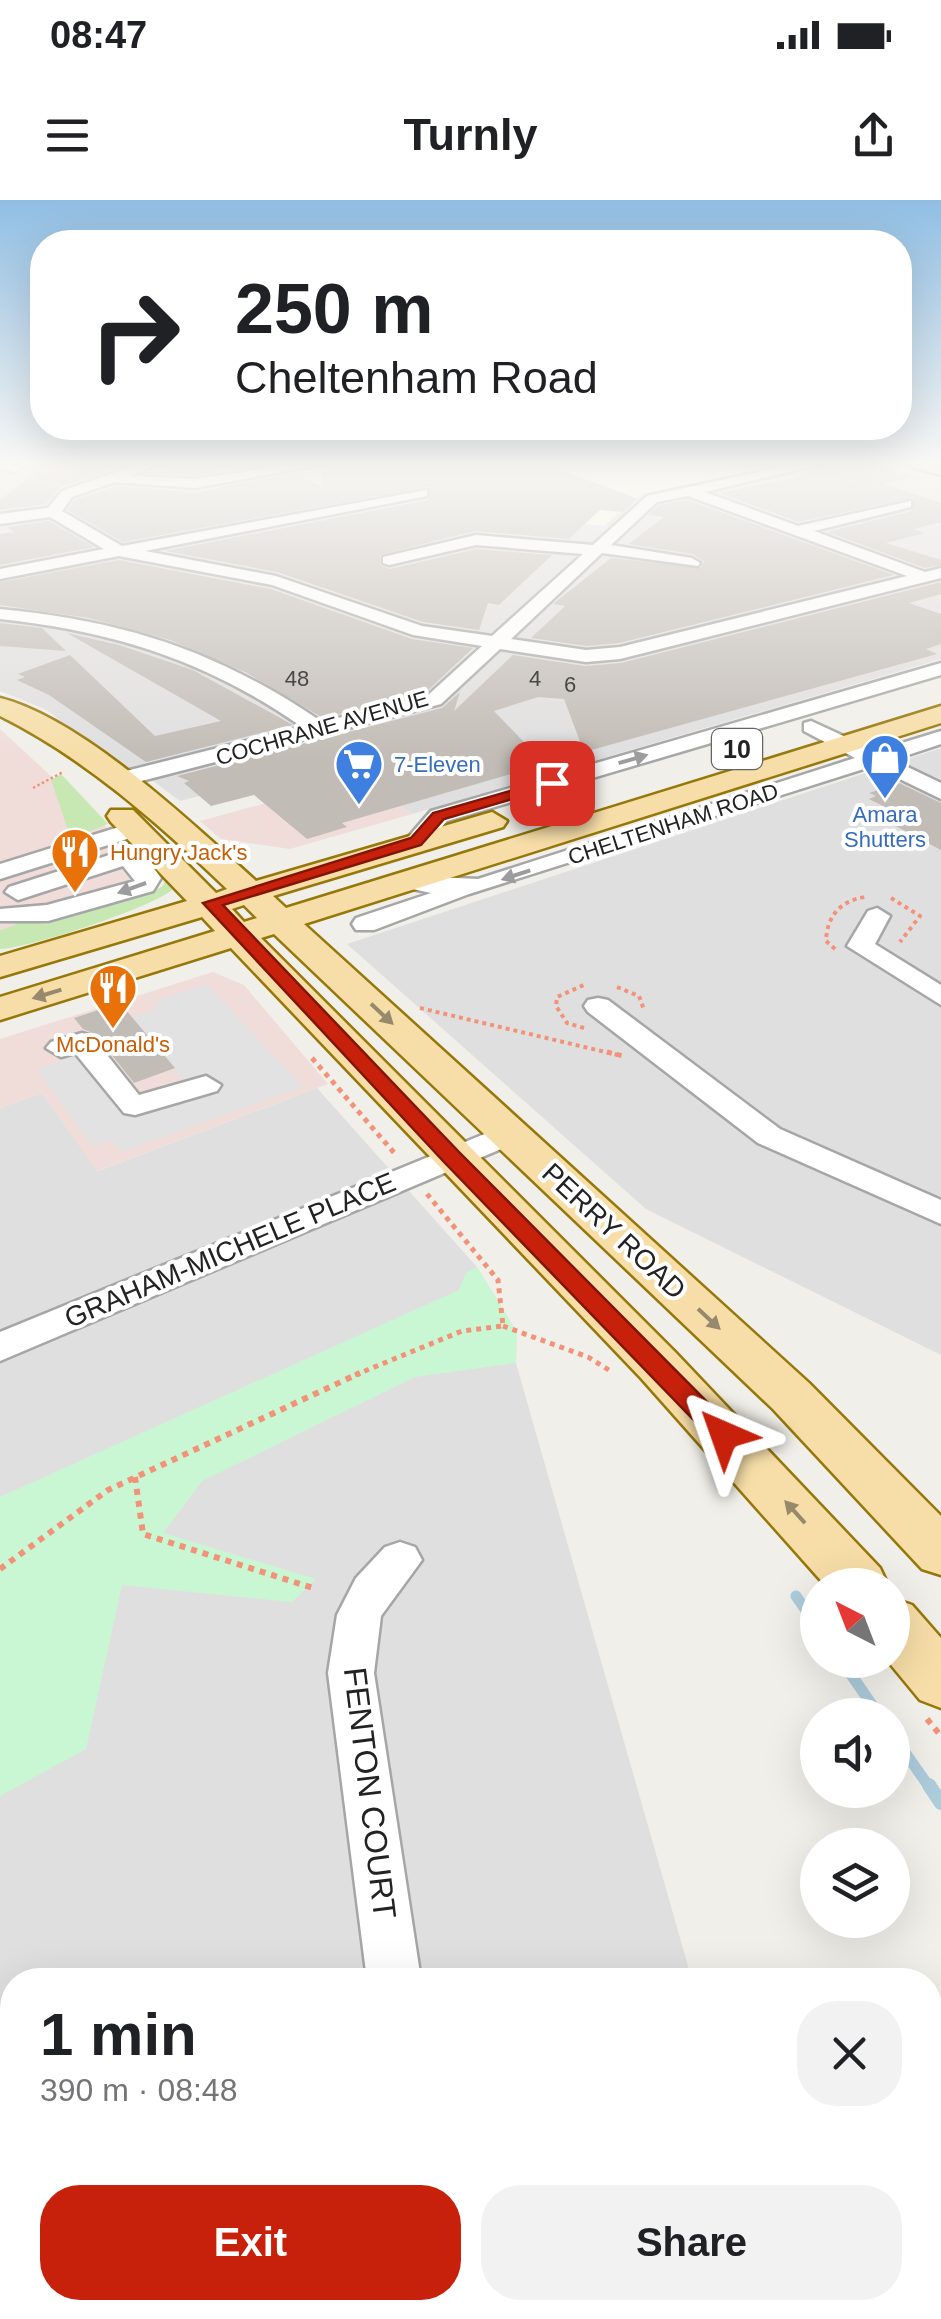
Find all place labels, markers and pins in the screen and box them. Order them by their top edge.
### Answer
shop icon: Amara Shutters [859,732,911,800]
supermarket icon: 7-Eleven [333,738,385,806]
pin [510,741,595,826]
place label: 7-Eleven [394,752,481,777]
place label: Amara Shutters [844,802,926,852]
restaurant icon: Hungry Jack's [49,826,101,894]
place label: Hungry Jack's [110,840,247,865]
restaurant icon: McDonald's [87,962,139,1030]
place label: McDonald's [56,1032,170,1057]

